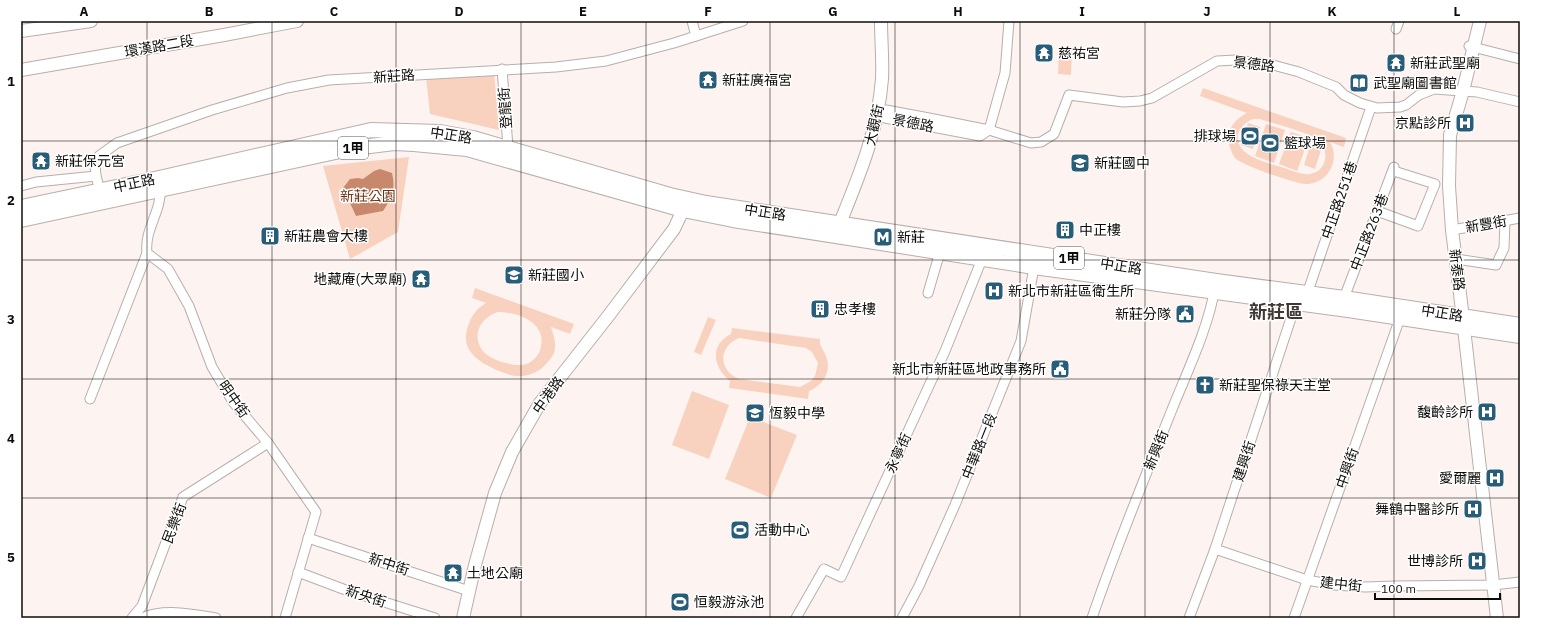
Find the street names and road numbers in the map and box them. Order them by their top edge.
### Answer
street label: 環漢路二段 [123,31,195,61]
street label: 景德路 [1232,53,1276,75]
street label: 新莊路 [372,66,416,86]
street label: 登龍街 [495,86,515,130]
street label: 大觀街 [861,103,887,147]
street label: 景德路 [891,110,935,136]
street label: 中正路 [429,123,473,147]
road number: 1甲 [338,137,368,159]
street label: 中正路251巷 [1317,159,1361,241]
street label: 中正路 [112,170,156,196]
street label: 中正路263巷 [1346,191,1392,273]
street label: 中正路 [743,200,787,224]
street label: 新豐街 [1464,211,1508,237]
road number: 1甲 [1054,247,1084,269]
street label: 新泰路 [1446,248,1468,292]
street label: 中正路 [1099,254,1143,278]
street label: 中正路 [1420,301,1464,325]
street label: 中港路 [528,373,568,417]
street label: 明中街 [215,377,253,421]
street label: 中華路一段 [958,410,1000,482]
street label: 新興街 [1140,427,1172,473]
street label: 永寧街 [881,430,915,476]
street label: 建興街 [1229,438,1259,484]
street label: 中興街 [1332,445,1362,491]
street label: 民樂街 [158,500,190,546]
street label: 新中街 [366,549,412,579]
street label: 建中街 [1319,573,1363,595]
street label: 新央街 [343,581,389,611]

